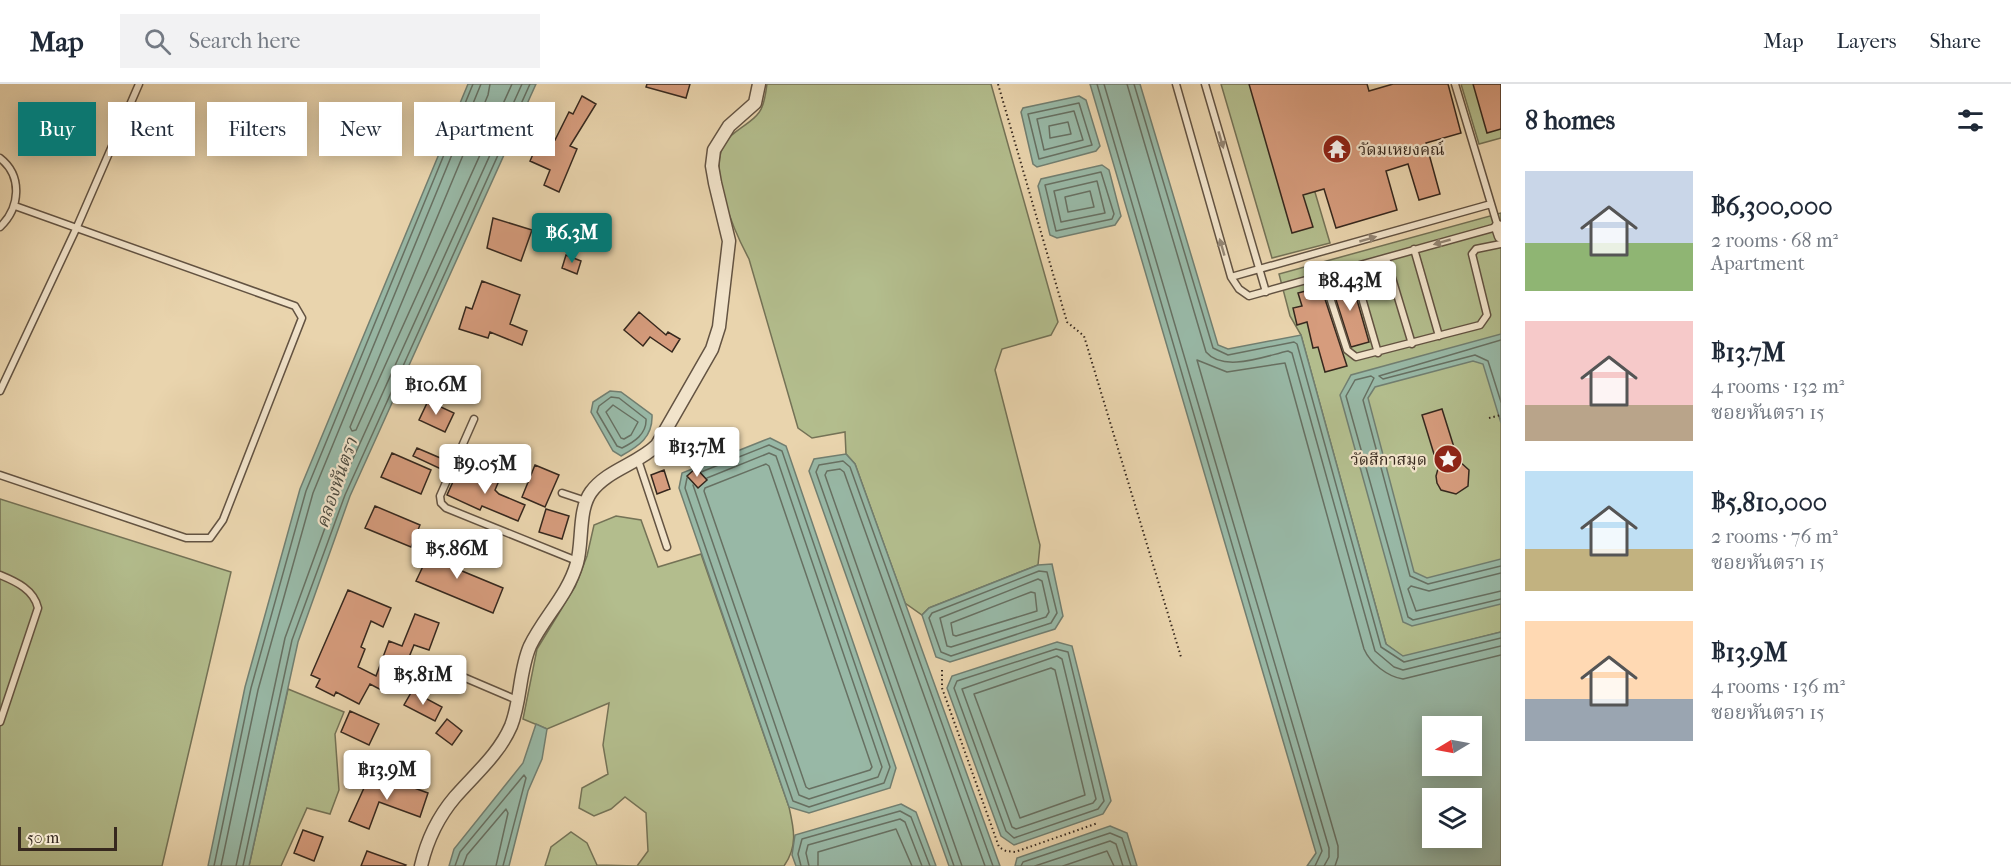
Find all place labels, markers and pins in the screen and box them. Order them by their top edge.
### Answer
temple icon: วัดมเหยงคณ์ [1321,133,1353,165]
place label: วัดมเหยงคณ์ [1358,140,1445,159]
pin: ฿6.3M [530,213,614,264]
pin: ฿8.43M [1301,261,1399,312]
pin: ฿10.6M [387,365,485,416]
pin: ฿13.7M [648,427,746,478]
place icon: วัดสีกาสมุด [1432,443,1464,475]
pin: ฿9.05M [436,444,534,495]
place label: วัดสีกาสมุด [1351,450,1427,471]
pin: ฿5.86M [408,529,506,580]
pin: ฿5.81M [374,655,472,706]
pin: ฿13.9M [338,750,436,801]

